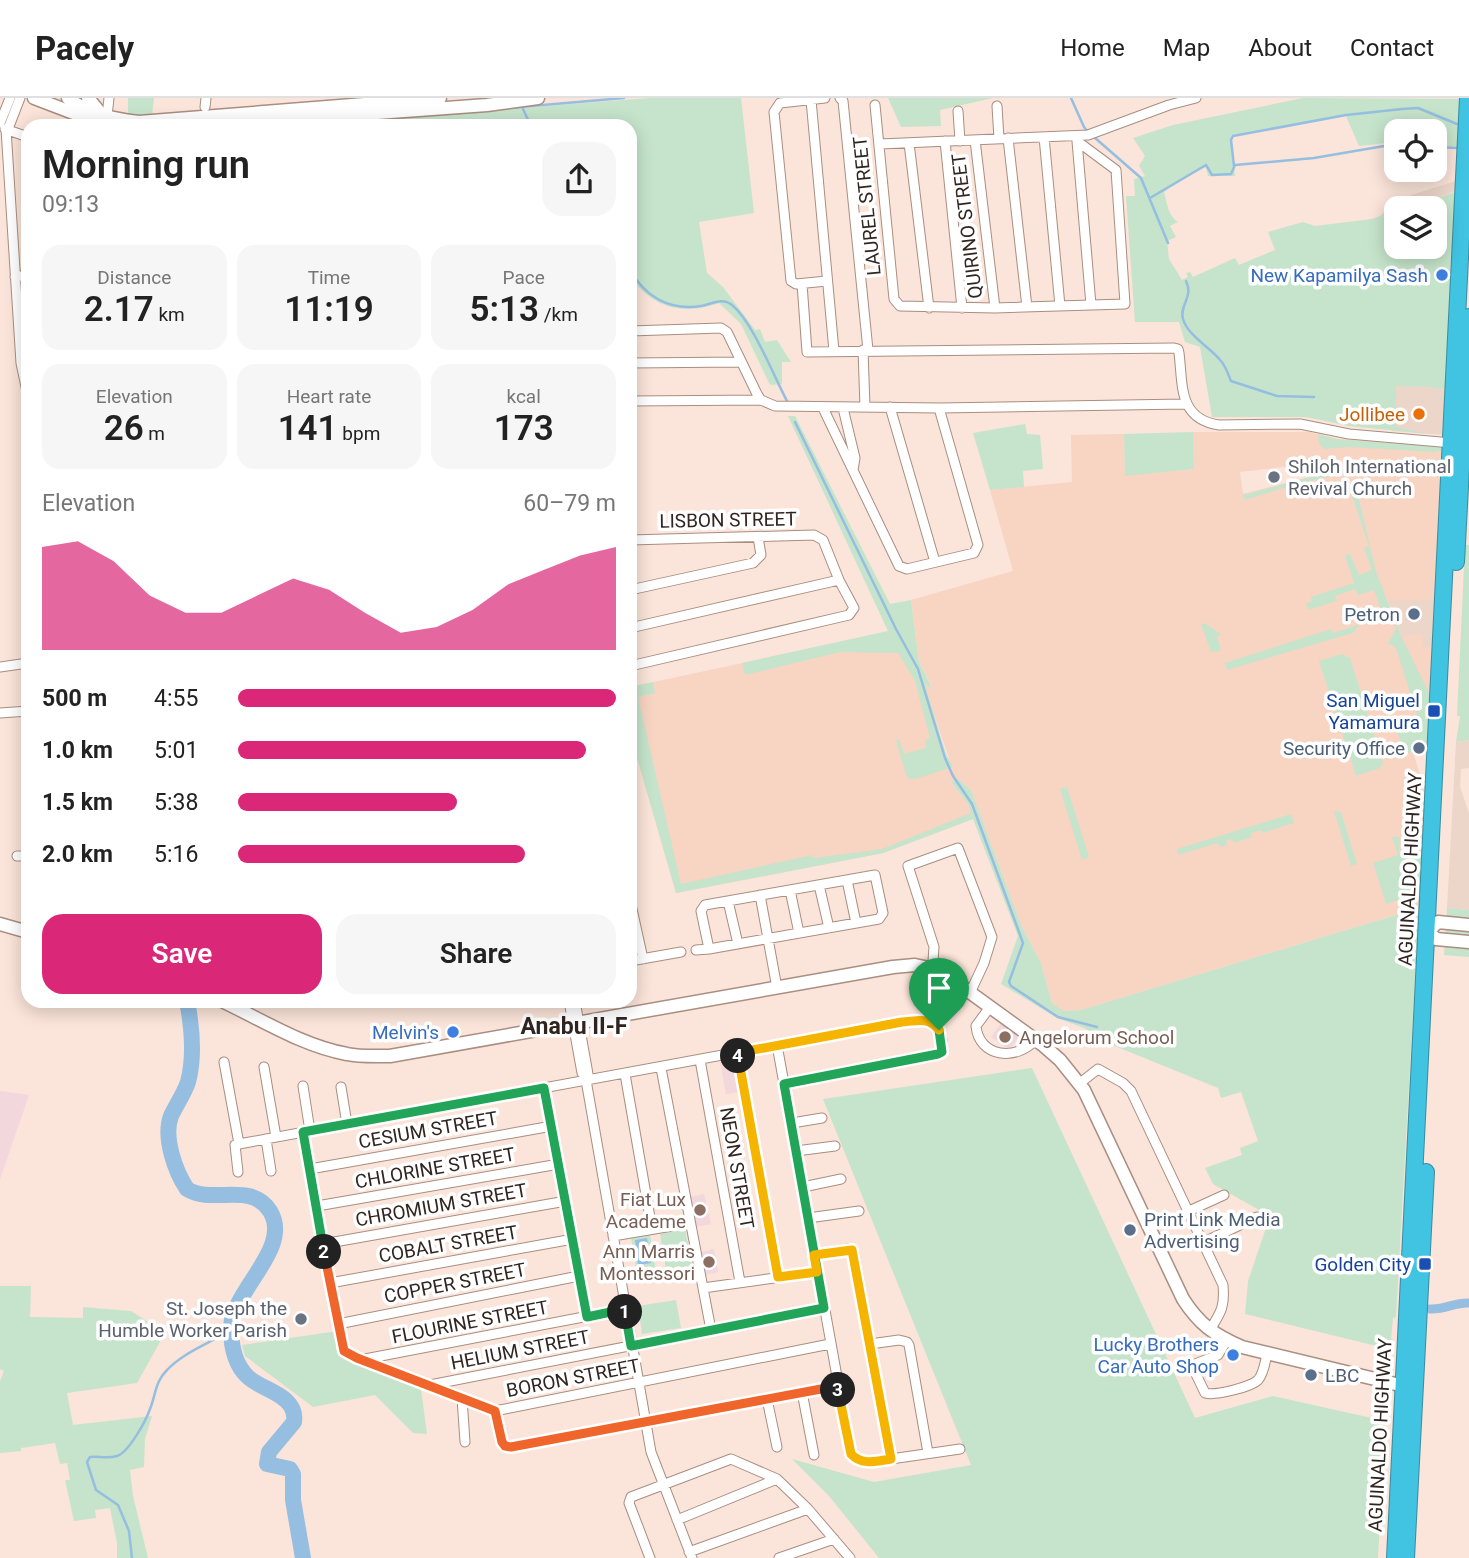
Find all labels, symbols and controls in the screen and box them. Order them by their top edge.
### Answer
text: Pacely [35,29,134,68]
text: Home [1060,34,1125,62]
text: Map [1163,34,1210,62]
text: About [1248,34,1312,62]
text: Contact [1350,34,1434,62]
map controls [1384,119,1447,259]
button: locate [1384,119,1447,182]
street label: LAUREL STREET [848,135,886,277]
button: share [542,142,616,216]
text: Morning run [42,143,250,187]
street label: QUIRINO STREET [947,152,987,300]
text: 09:13 [42,191,99,218]
button: layers [1384,196,1447,259]
place label: New Kapamilya Sash [1250,264,1428,287]
text: Distance [97,266,171,289]
text: Time [308,266,350,289]
text: Pace [503,266,545,289]
marker: New Kapamilya Sash [1434,267,1450,283]
text: 2.17 [84,289,154,330]
text: 11:19 [284,289,374,330]
text: 5:13 [469,289,539,330]
text: km [154,303,185,326]
text: /km [539,303,578,326]
text: Elevation [96,385,173,408]
text: Heart rate [287,385,371,408]
text: kcal [506,385,541,408]
place label: Jollibee [1339,403,1405,426]
marker: Jollibee [1411,406,1427,422]
text: 26 [104,408,144,449]
text: 141 [278,408,338,449]
text: 173 [494,408,554,449]
text: m [144,422,165,445]
text: bpm [338,422,380,445]
place label: Shiloh International Revival Church [1288,455,1451,500]
marker: Shiloh International Revival Church [1266,469,1282,485]
text: Elevation [42,490,135,517]
text: 60–79 m [523,490,616,517]
street label: LISBON STREET [659,507,797,533]
place label: Petron [1344,603,1400,626]
marker: Petron [1406,606,1422,622]
text: 500 m [42,685,107,712]
text: 4:55 [154,685,198,712]
place label: San Miguel Yamamura [1326,689,1420,734]
marker: San Miguel Yamamura [1426,703,1442,719]
text: 1.0 km [42,737,113,764]
text: 5:01 [154,737,198,764]
place label: Security Office [1283,737,1405,760]
marker: Security Office [1411,740,1427,756]
street label: AGUINALDO HIGHWAY [1393,771,1427,966]
text: 1.5 km [42,789,113,816]
text: 5:38 [154,789,198,816]
text: 2.0 km [42,841,113,868]
text: 5:16 [154,841,198,868]
button: Save [42,914,322,994]
button: Share [336,914,616,994]
pin [909,958,969,1030]
icon: arrive [920,969,958,1007]
district label: Anabu II-F [521,1013,628,1040]
place label: Melvin's [372,1021,439,1044]
marker: Melvin's [445,1024,461,1040]
place label: Angelorum School [1019,1026,1174,1049]
marker: Angelorum School [997,1029,1013,1045]
pin: 4 [720,1038,756,1074]
text: 4 [732,1044,743,1067]
street label: NEON STREET [715,1105,759,1231]
street label: CESIUM STREET [357,1106,499,1154]
street label: CHLORINE STREET [353,1143,517,1193]
street label: CHROMIUM STREET [354,1179,528,1231]
place label: Fiat Lux Academe [606,1188,687,1233]
marker: Fiat Lux Academe [692,1202,708,1218]
place label: Print Link Media Advertising [1144,1208,1281,1253]
street label: COBALT STREET [377,1220,519,1268]
marker: Print Link Media Advertising [1122,1222,1138,1238]
pin: 2 [306,1234,342,1270]
text: 2 [318,1240,329,1263]
place label: Ann Marris Montessori [599,1240,695,1285]
place label: Golden City [1314,1253,1411,1276]
marker: Ann Marris Montessori [701,1254,717,1270]
marker: Golden City [1417,1256,1433,1272]
street label: COPPER STREET [382,1258,528,1308]
pin: 1 [608,1294,642,1330]
street label: FLOURINE STREET [390,1296,550,1348]
place label: St. Joseph the Humble Worker Parish [98,1297,287,1342]
text: 1 [619,1300,630,1323]
marker: St. Joseph the Humble Worker Parish [293,1311,309,1327]
street label: HELIUM STREET [449,1325,591,1375]
place label: Lucky Brothers Car Auto Shop [1093,1333,1219,1378]
street label: AGUINALDO HIGHWAY [1363,1337,1397,1532]
marker: Lucky Brothers Car Auto Shop [1225,1347,1241,1363]
street label: BORON STREET [504,1354,642,1402]
place label: LBC [1325,1364,1359,1387]
marker: LBC [1303,1367,1319,1383]
pin: 3 [820,1372,856,1408]
text: 3 [832,1378,843,1401]

